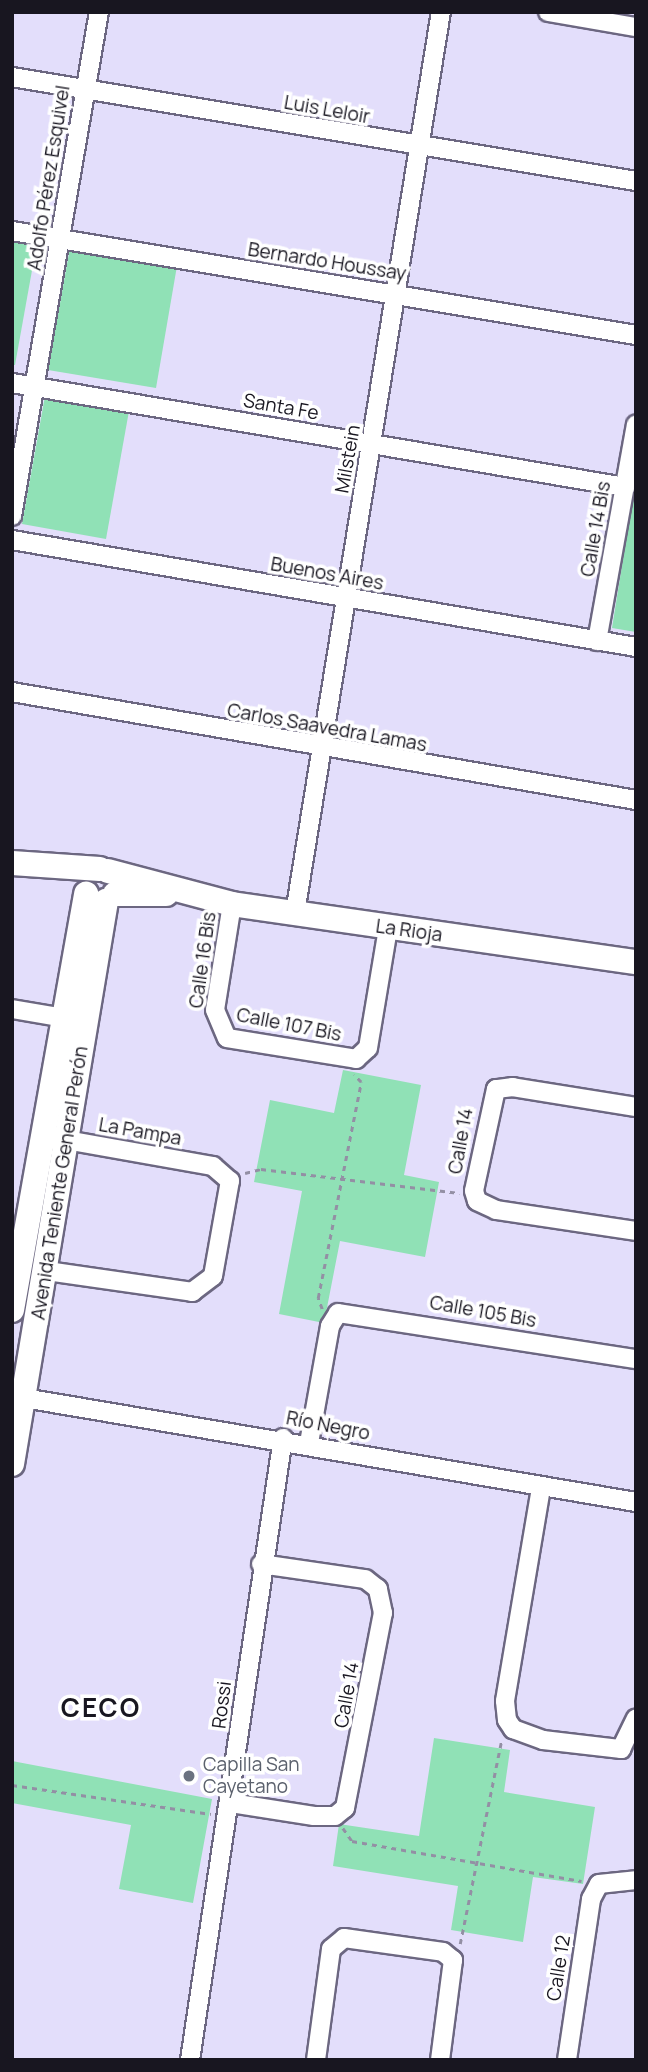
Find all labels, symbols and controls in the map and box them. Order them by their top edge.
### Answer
street label: Adolfo Pérez Esquivel [23,84,75,272]
street label: Luis Leloir [282,91,372,129]
street label: Bernardo Houssay [246,238,408,286]
street label: Santa Fe [242,389,320,425]
street label: Milstein [331,423,365,495]
street label: Calle 14 Bis [576,480,616,578]
street label: Buenos Aires [269,553,385,595]
street label: Carlos Saavedra Lamas [225,699,429,757]
street label: Calle 16 Bis [185,910,221,1010]
street label: La Rioja [374,915,444,947]
street label: Calle 107 Bis [235,1004,343,1046]
street label: Avenida Teniente General Perón [27,1045,93,1321]
street label: Calle 14 [444,1106,478,1176]
street label: La Pampa [97,1114,183,1150]
street label: Calle 105 Bis [428,1291,538,1333]
street label: Río Negro [284,1407,372,1445]
street label: Calle 14 [330,1660,364,1730]
street label: Rossi [208,1680,236,1730]
district label: CECO [61,1692,141,1724]
place label: Capilla San Cayetano [203,1754,300,1798]
marker: Capilla San Cayetano [181,1768,197,1784]
street label: Calle 12 [543,1934,575,2002]

